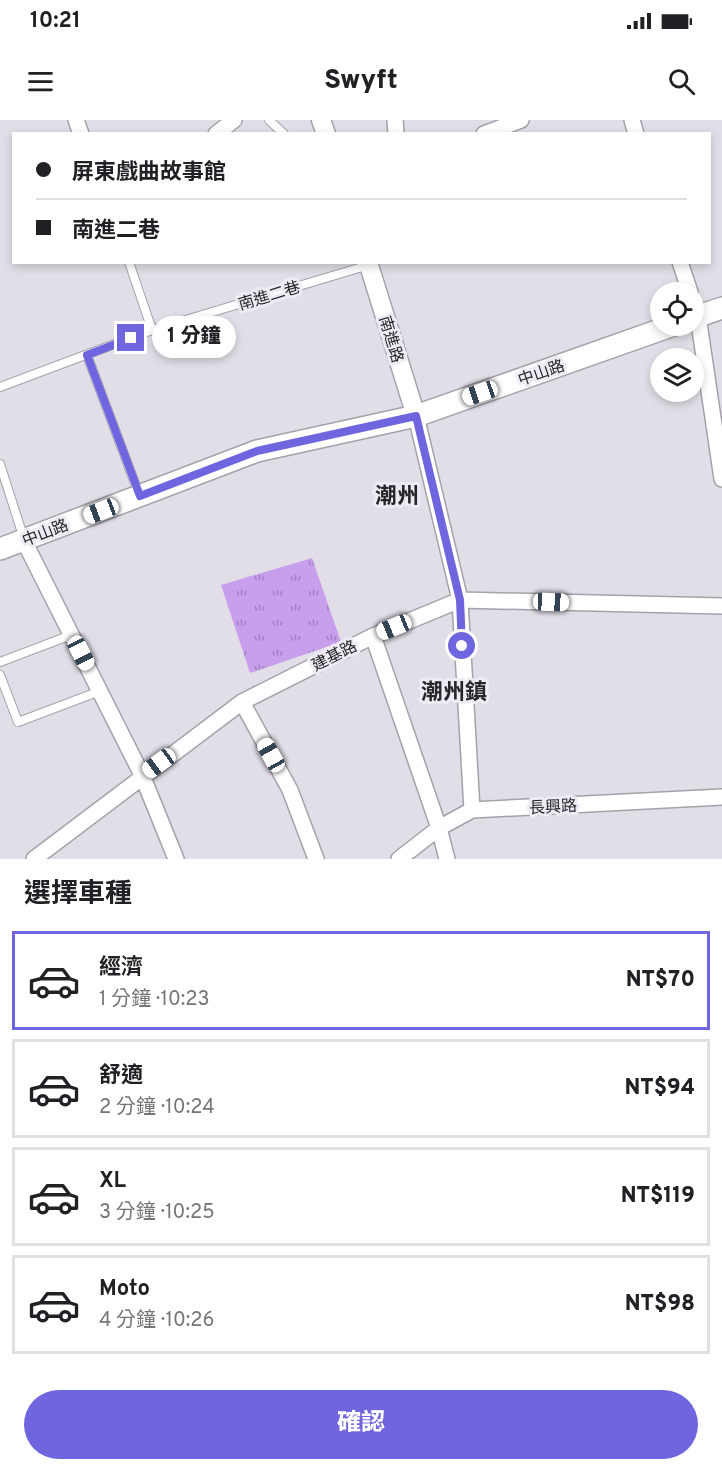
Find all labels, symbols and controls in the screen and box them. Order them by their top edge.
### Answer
text: 10:21 [30,8,81,35]
text: Swyft [324,64,398,98]
icon: menu [24,65,57,98]
icon: search [665,65,698,98]
text: 屏東戲曲故事館 [72,160,226,187]
text: 南進二巷 [72,218,160,245]
street label: 南進二巷 [236,278,303,316]
map controls [650,282,704,402]
button: locate [650,282,704,336]
street label: 南進路 [374,314,407,365]
callout: 1 分鐘 [152,317,236,359]
route end [117,324,144,351]
text: 1 分鐘 [167,324,221,350]
button: layers [650,348,704,402]
street label: 中山路 [516,357,568,391]
car [460,379,500,407]
district label: 潮州 [375,484,419,511]
car [81,496,121,526]
street label: 中山路 [20,516,72,552]
car [533,592,569,612]
car [374,612,414,642]
route start [448,632,475,659]
car [65,633,97,673]
street label: 建基路 [309,637,361,677]
district label: 潮州鎮 [421,680,487,707]
car [254,735,288,775]
car [139,745,179,781]
street label: 長興路 [529,797,578,819]
text: 選擇車種 [24,878,132,912]
icon: car [27,954,81,1008]
text: 經濟 [99,955,143,982]
text: NT$70 [626,967,695,994]
text: 1 分鐘 · 10:23 [99,987,210,1013]
icon: car [27,1062,81,1116]
text: 舒適 [99,1063,143,1090]
text: NT$94 [624,1075,695,1102]
text: 2 分鐘 · 10:24 [99,1095,215,1121]
text: XL [99,1168,126,1195]
icon: car [27,1170,81,1224]
text: NT$119 [621,1183,695,1210]
text: 3 分鐘 · 10:25 [99,1200,215,1226]
text: Moto [99,1276,150,1303]
icon: car [27,1278,81,1332]
text: NT$98 [625,1291,695,1318]
text: 4 分鐘 · 10:26 [99,1308,215,1334]
button: 確認 [24,1390,698,1459]

